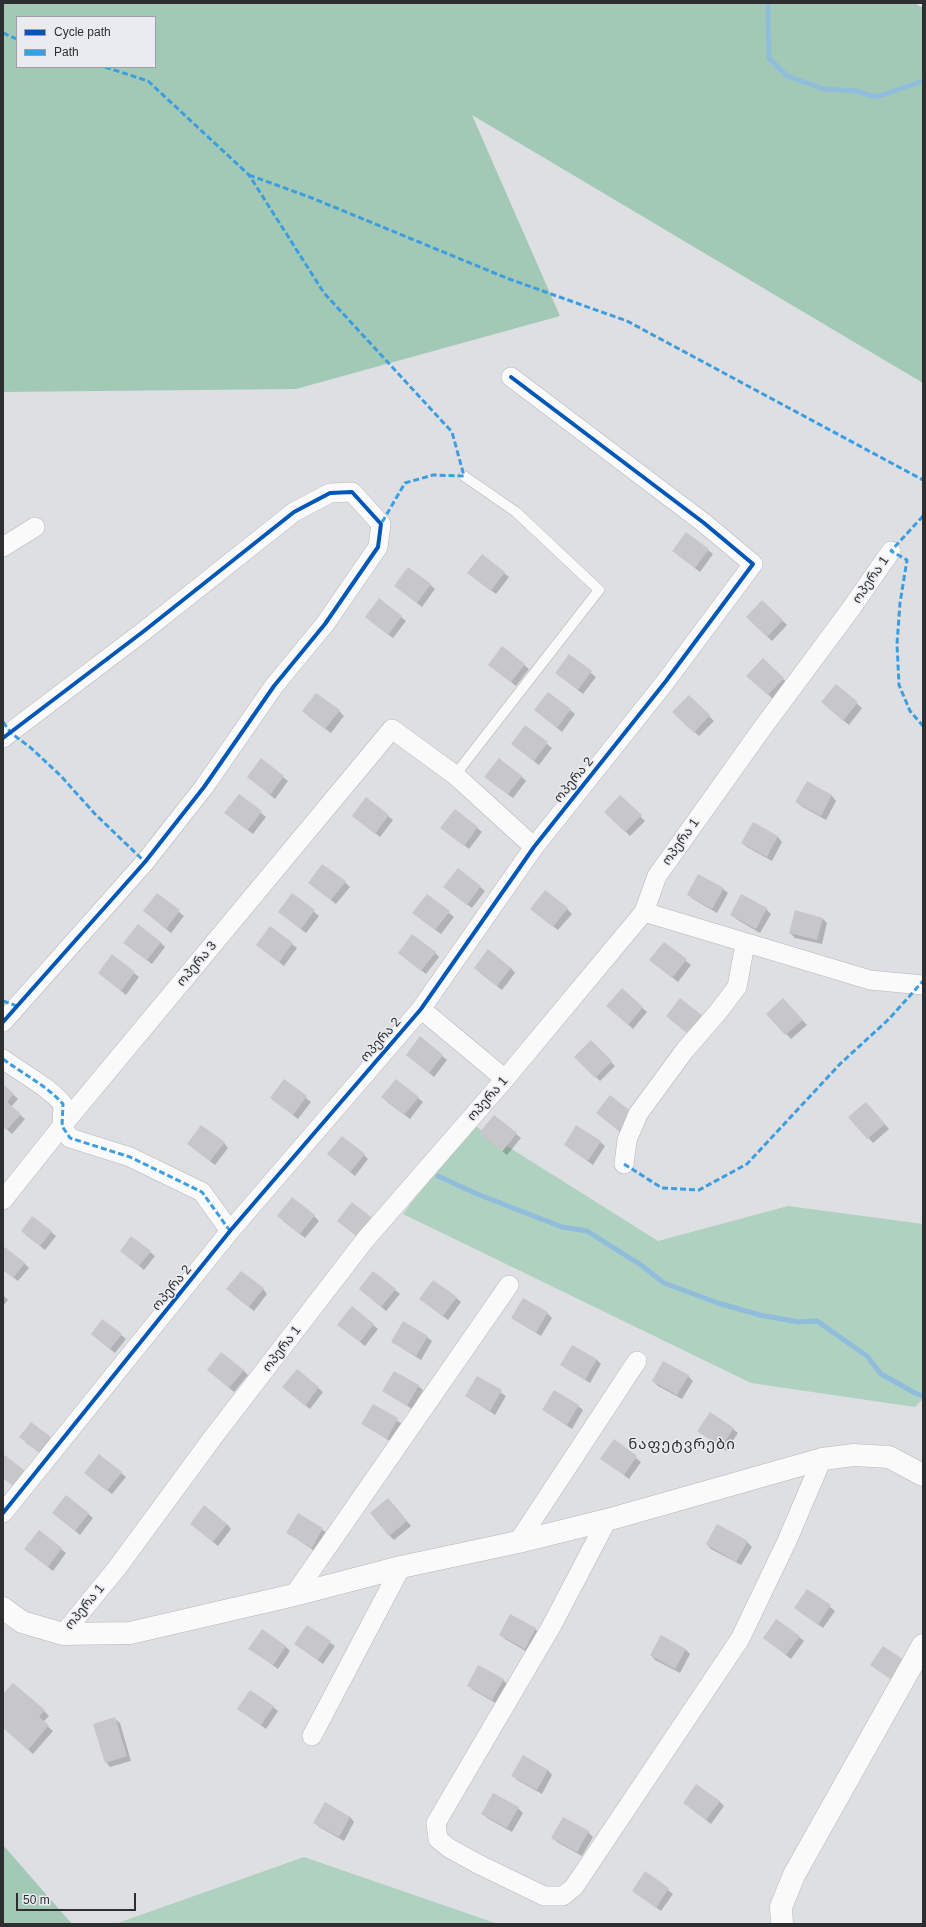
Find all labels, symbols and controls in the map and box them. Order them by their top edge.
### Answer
legend [16,16,156,68]
text: Cycle path [54,25,111,39]
text: Path [54,45,79,59]
street label: ოპერა 1 [850,553,892,607]
street label: ოპერა 2 [551,754,597,806]
street label: ოპერა 1 [659,816,703,868]
street label: ოპერა 3 [174,938,220,990]
street label: ოპერა 2 [357,1015,405,1065]
street label: ოპერა 1 [464,1074,512,1124]
street label: ოპერა 2 [149,1262,195,1314]
street label: ოპერა 1 [260,1323,304,1375]
district label: ნაფეტვრები [628,1436,736,1454]
street label: ოპერა 1 [62,1581,108,1633]
scale bar [18,1885,138,1911]
text: 50 m [23,1893,50,1907]

